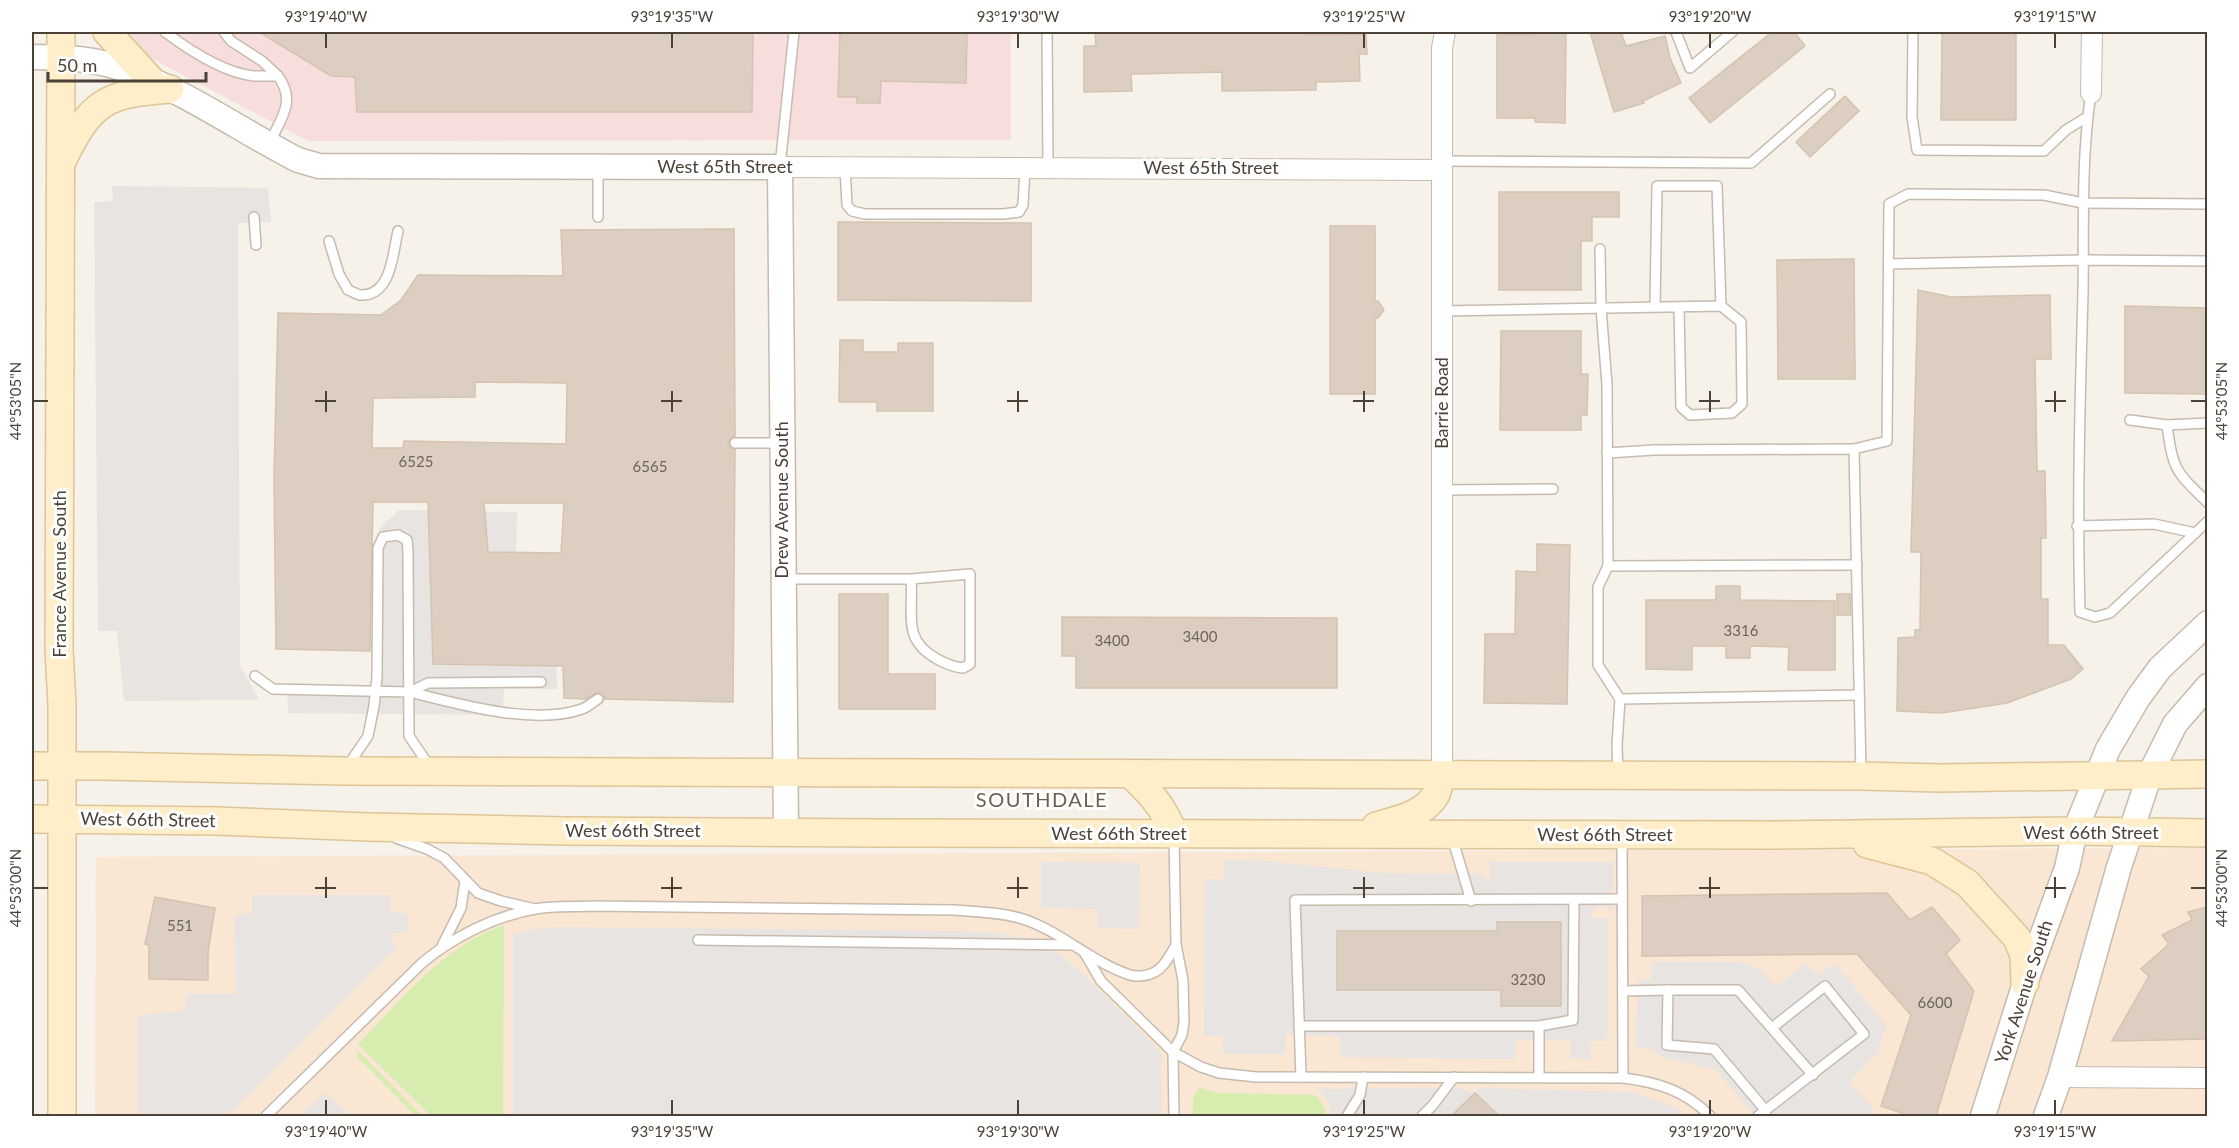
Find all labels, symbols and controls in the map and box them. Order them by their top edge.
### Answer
text: 93°19'40"W [285,7,368,25]
text: 93°19'35"W [631,7,714,25]
text: 93°19'30"W [977,7,1060,25]
text: 93°19'25"W [1323,7,1406,25]
text: 93°19'20"W [1669,7,1752,25]
text: 93°19'15"W [2014,7,2097,25]
scale bar [48,45,206,83]
text: 50 m [57,54,97,76]
street label: West 65th Street [657,155,793,177]
street label: West 65th Street [1143,156,1279,178]
street label: Barrie Road [1430,357,1452,449]
text: 44°53'05"N [6,362,24,440]
text: 44°53'05"N [2212,362,2230,440]
street label: Drew Avenue South [770,421,792,579]
house number: 6525 [399,452,433,470]
house number: 6565 [633,457,667,475]
street label: France Avenue South [48,490,70,658]
house number: 3316 [1724,621,1759,639]
house number: 3400 [1183,627,1218,645]
house number: 3400 [1095,631,1130,649]
district label: SOUTHDALE [976,787,1108,811]
street label: West 66th Street [80,807,216,831]
street label: West 66th Street [565,819,701,841]
street label: West 66th Street [2023,821,2159,843]
street label: West 66th Street [1051,822,1187,844]
street label: West 66th Street [1537,823,1673,845]
text: 44°53'00"N [6,849,24,927]
text: 44°53'00"N [2212,849,2230,927]
house number: 551 [167,916,193,934]
street label: York Avenue South [1989,917,2057,1066]
house number: 3230 [1511,970,1546,988]
house number: 6600 [1918,993,1953,1011]
text: 93°19'40"W [285,1122,368,1140]
text: 93°19'35"W [631,1122,714,1140]
text: 93°19'30"W [977,1122,1060,1140]
text: 93°19'25"W [1323,1122,1406,1140]
text: 93°19'20"W [1669,1122,1752,1140]
text: 93°19'15"W [2014,1122,2097,1140]

